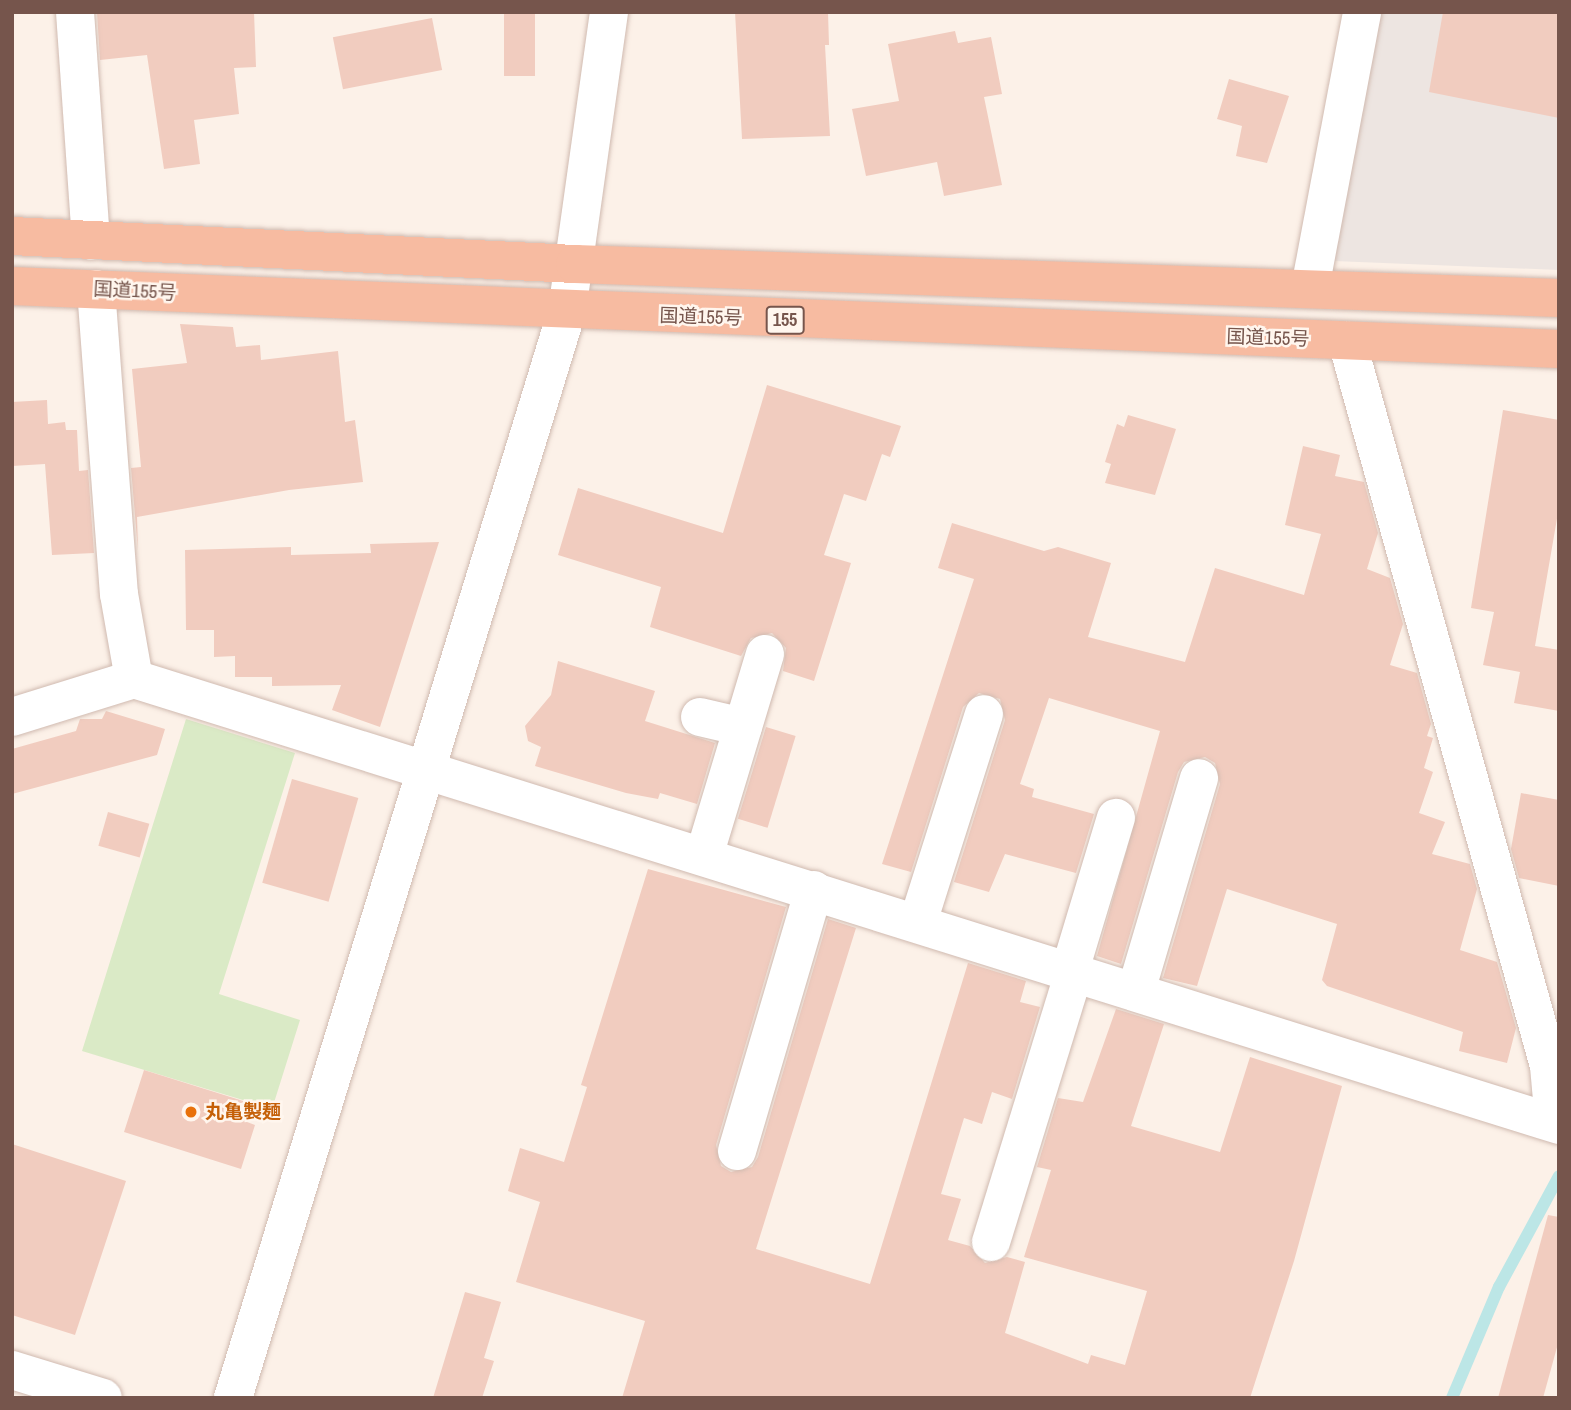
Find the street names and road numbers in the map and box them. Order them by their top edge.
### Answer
street label: 国道155号 [93,277,177,305]
street label: 国道155号 [659,304,743,330]
road number: 155 [764,306,806,334]
street label: 国道155号 [1226,325,1310,351]

